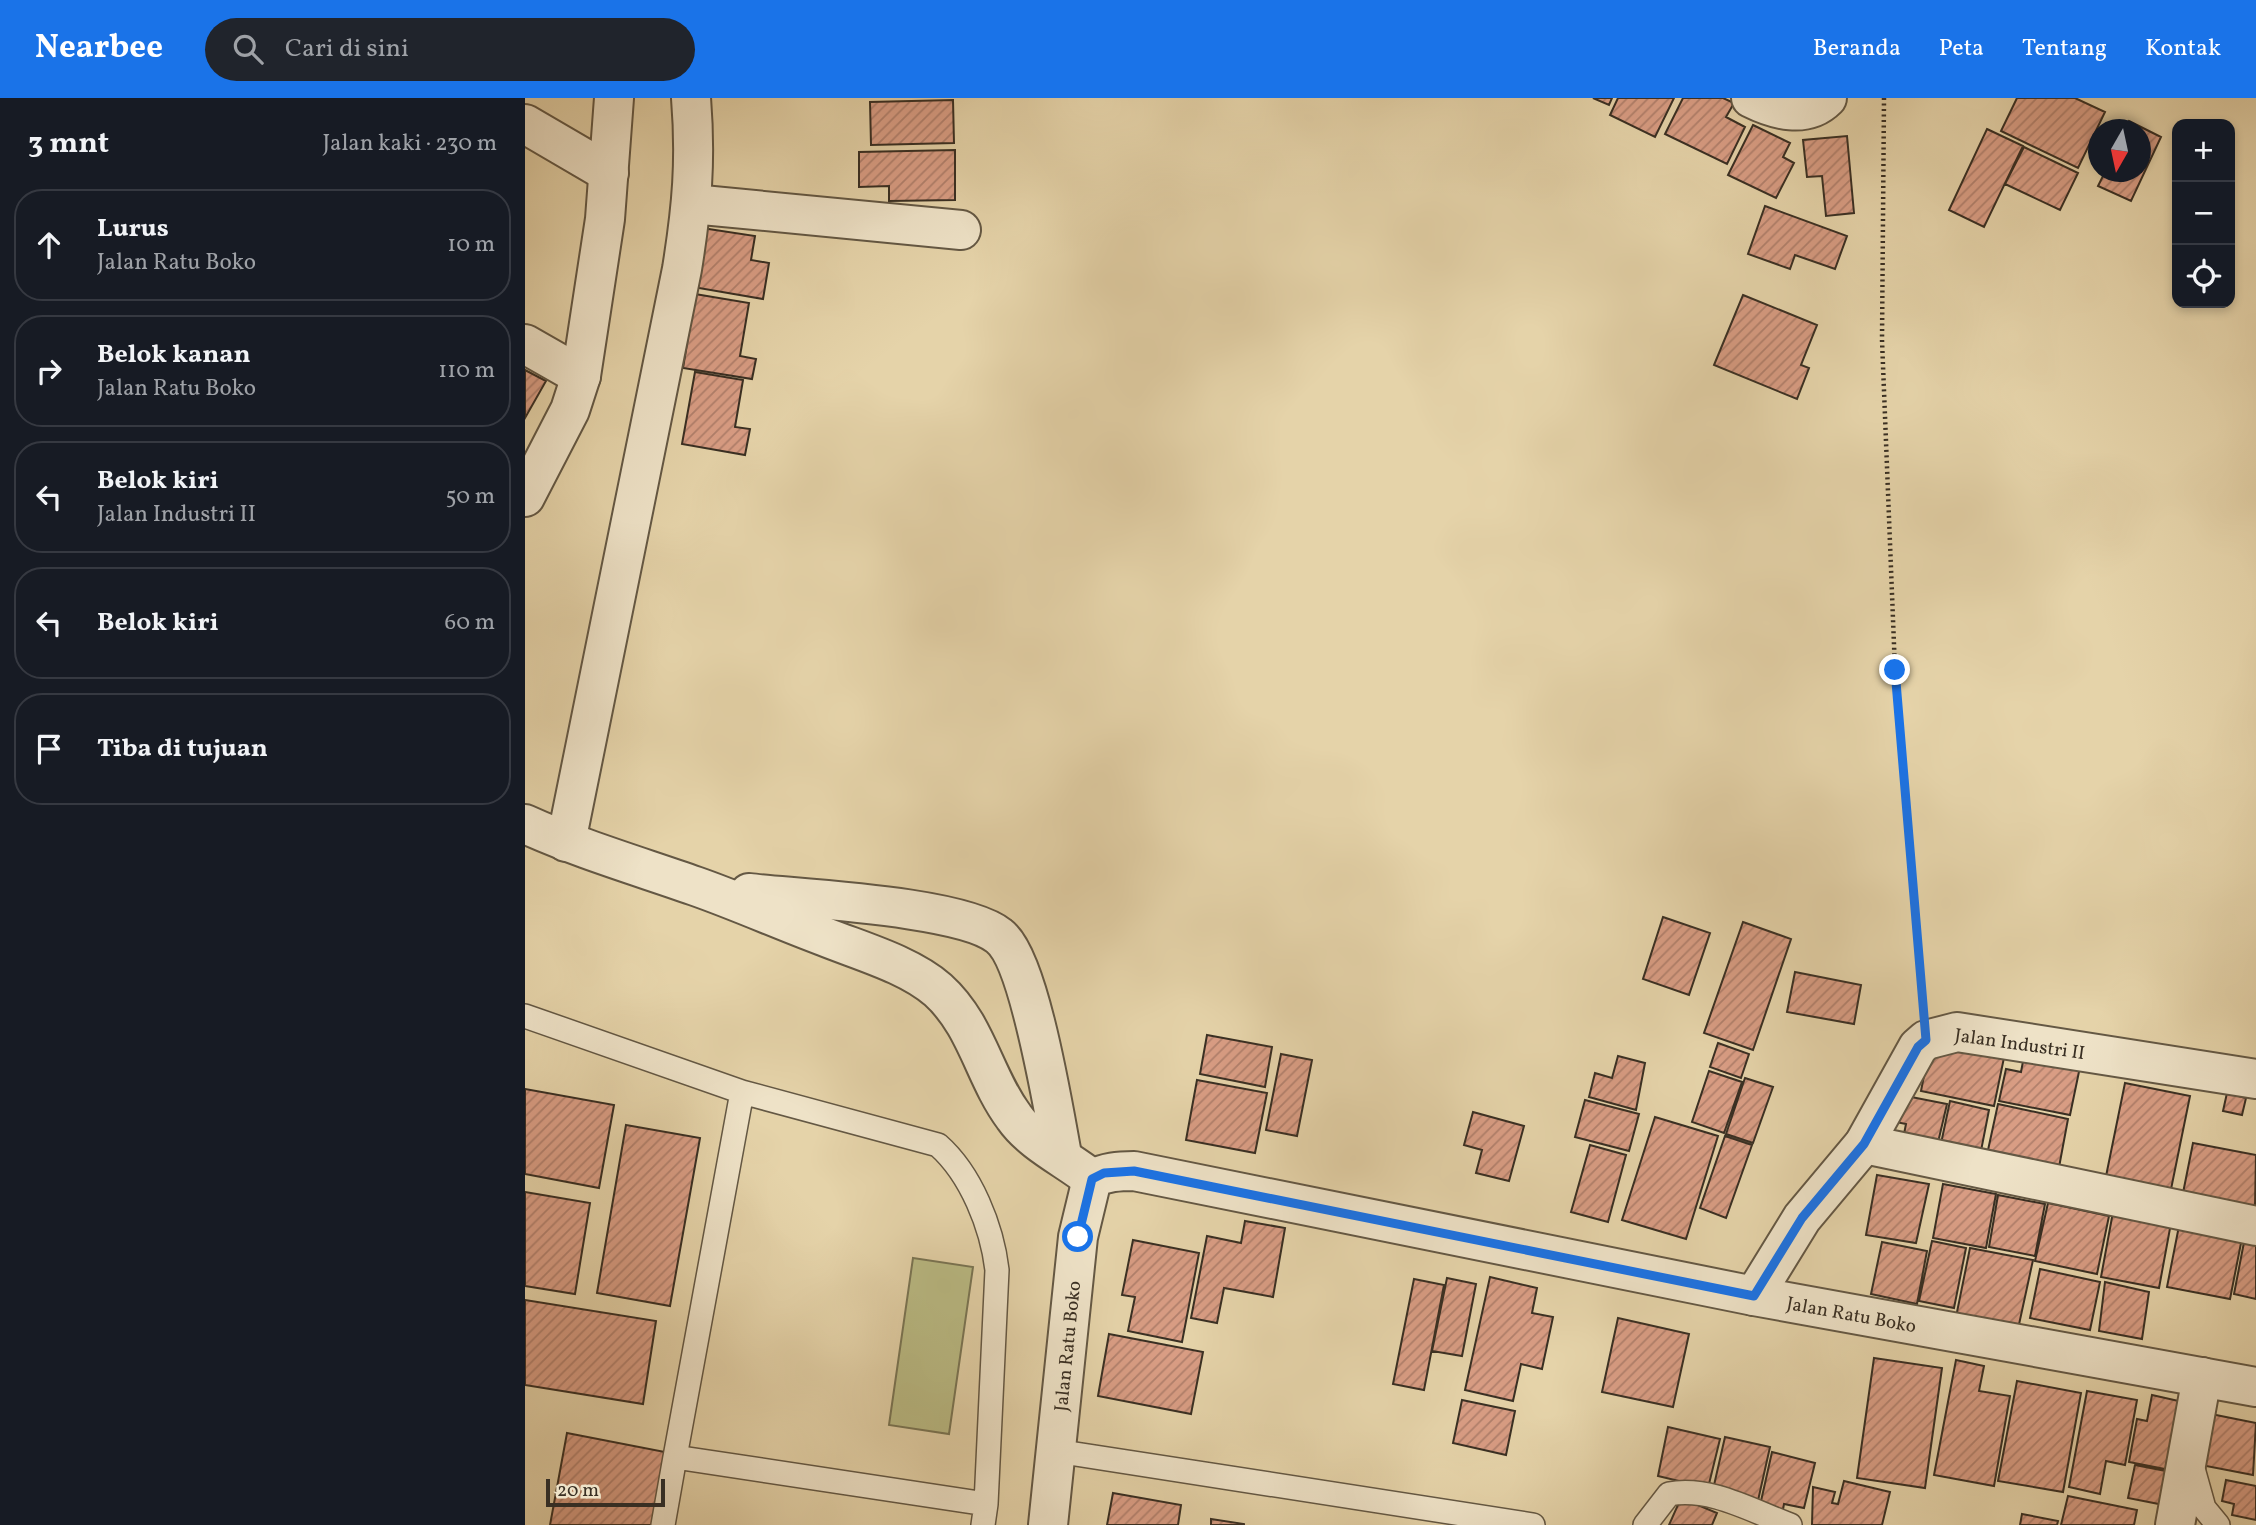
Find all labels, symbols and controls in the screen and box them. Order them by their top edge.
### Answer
search box [205,18,695,81]
text: Nearbee [35,26,163,72]
icon: search [229,30,267,68]
text: Cari di sini [285,31,409,67]
text: Beranda [1813,32,1901,66]
text: Peta [1939,32,1984,66]
text: Tentang [2022,32,2107,66]
text: Kontak [2145,32,2221,66]
north arrow [2088,119,2151,182]
map controls [2172,119,2235,308]
button: + [2172,119,2235,182]
text: 3 mnt [28,123,109,165]
text: Jalan kaki · 230 m [322,128,497,160]
button: − [2172,182,2235,245]
text: Lurus [97,211,169,247]
icon: ahead [30,226,68,264]
text: 10 m [447,229,495,261]
button: locate [2172,245,2235,308]
text: Jalan Ratu Boko [97,247,256,279]
text: Belok kanan [97,337,251,373]
icon: right [30,352,68,390]
text: 110 m [438,355,495,387]
text: Jalan Ratu Boko [97,373,256,405]
text: Belok kiri [97,463,219,499]
icon: left [30,478,68,516]
text: 50 m [446,481,495,513]
text: Jalan Industri II [97,499,256,531]
icon: left [30,604,68,642]
text: Belok kiri [97,605,219,641]
text: 60 m [445,607,495,639]
route end [1879,654,1910,685]
icon: arrive [30,730,68,768]
text: Tiba di tujuan [97,731,268,767]
street label: Jalan Industri II [1953,1023,2087,1067]
route start [1062,1221,1093,1252]
street label: Jalan Ratu Boko [1049,1279,1088,1413]
street label: Jalan Ratu Boko [1784,1291,1918,1340]
scale bar [546,1476,665,1508]
text: 20 m [557,1478,599,1504]

